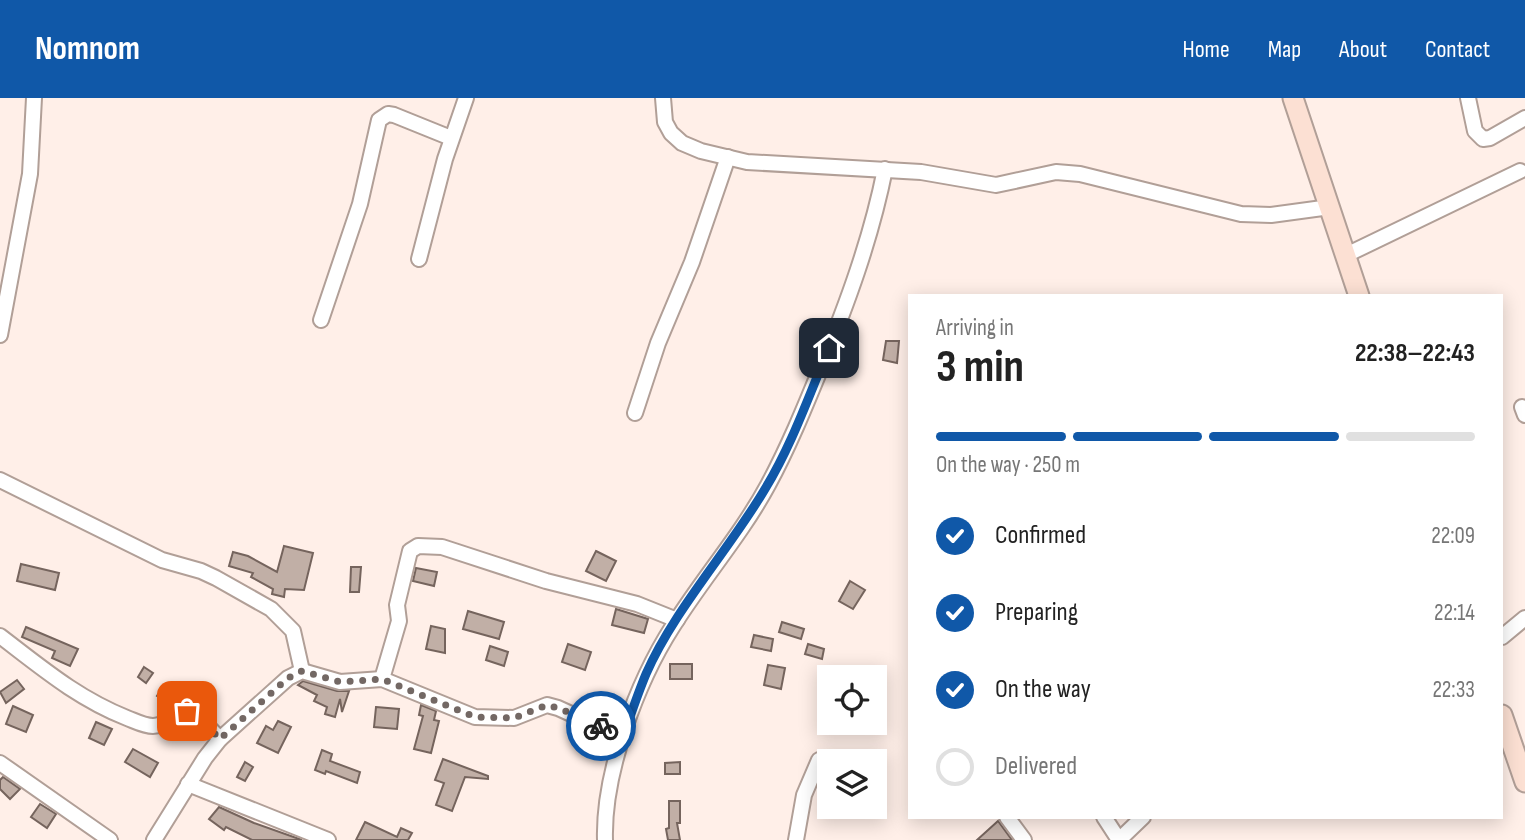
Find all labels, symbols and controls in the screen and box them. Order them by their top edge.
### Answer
text: Nomnom [35,29,140,69]
text: Home [1182,35,1230,64]
text: Map [1268,35,1301,64]
text: About [1339,35,1387,64]
text: Contact [1425,35,1490,64]
text: Arriving in [936,314,1014,342]
pin [799,318,859,378]
icon: home [810,329,848,367]
text: 22:38–22:43 [1355,338,1475,369]
text: 3 min [936,340,1024,395]
text: On the way · 250 m [936,451,1080,479]
icon: check [936,517,974,555]
text: Confirmed [995,520,1086,551]
text: 22:09 [1431,522,1475,550]
icon: check [936,594,974,632]
text: Preparing [995,597,1078,628]
text: 22:14 [1434,599,1475,627]
map controls [817,665,887,819]
button: locate [817,665,887,735]
icon: check [936,671,974,709]
text: On the way [995,674,1091,705]
text: 22:33 [1432,676,1475,704]
pin [157,681,217,741]
courier [566,691,636,761]
icon: bag [168,692,206,730]
icon: bike [582,707,620,745]
button: layers [817,749,887,819]
text: Delivered [995,751,1077,782]

